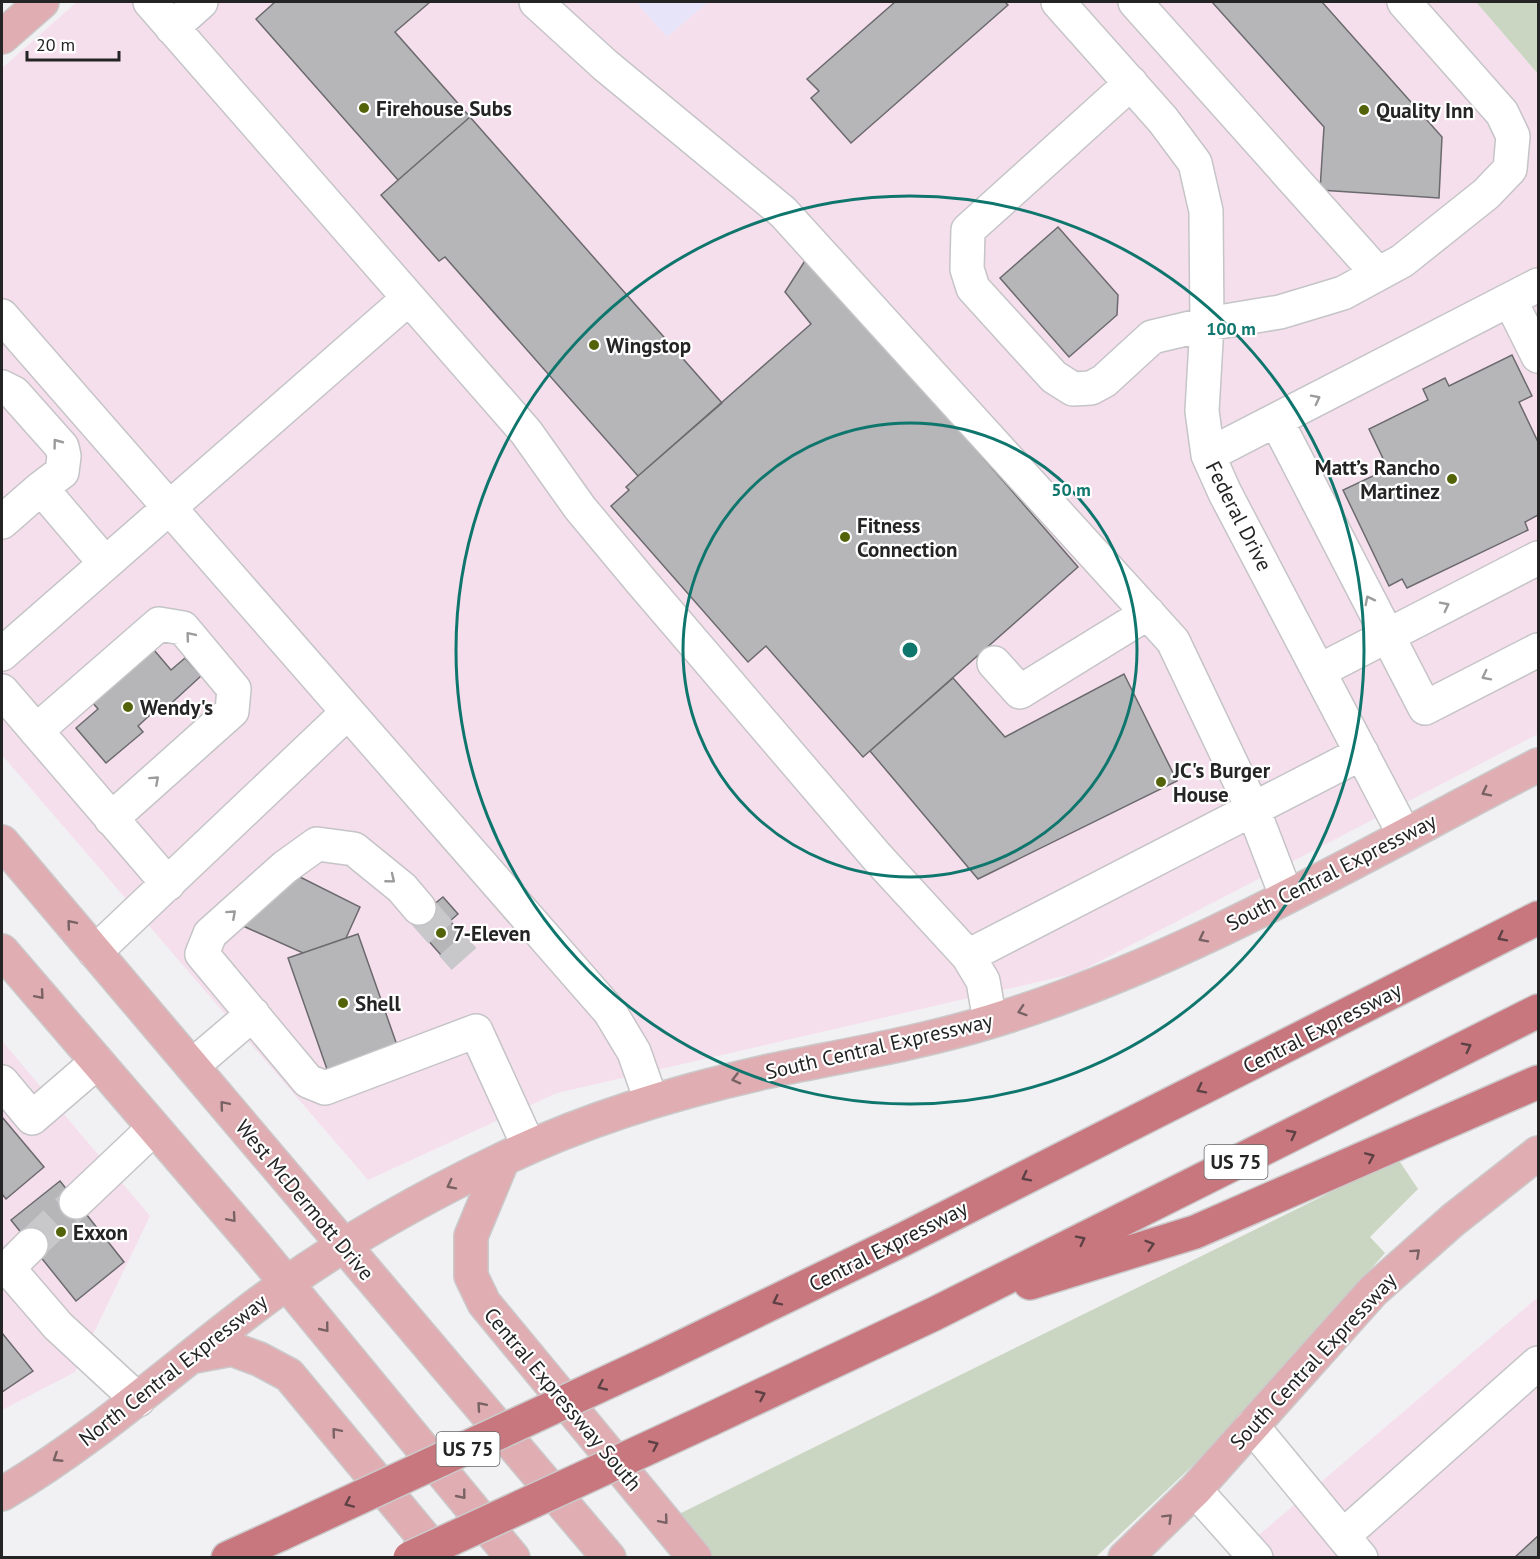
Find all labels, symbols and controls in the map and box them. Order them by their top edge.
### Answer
scale bar [27,24,118,62]
text: 20 m [36,33,75,56]
place label: Firehouse Subs [376,95,512,122]
place label: Quality Inn [1376,97,1474,124]
marker: Firehouse Subs [357,101,371,115]
marker: Quality Inn [1357,103,1371,117]
text: 100 m [1206,317,1256,340]
place label: Wingstop [606,332,691,359]
marker: Wingstop [587,338,601,352]
one-way arrow [1310,395,1321,407]
one-way arrow [53,438,64,449]
place label: Matt’s Rancho Martinez [1315,454,1440,505]
street label: Federal Drive [1200,456,1278,576]
marker: Matt’s Rancho Martinez [1445,472,1459,486]
text: 50 m [1051,478,1091,501]
place label: Fitness Connection [857,512,958,563]
marker: Fitness Connection [838,530,852,544]
one-way arrow [1365,595,1377,606]
one-way arrow [1439,602,1450,613]
one-way arrow [186,632,197,643]
centre of rings [900,640,920,660]
one-way arrow [1482,669,1493,681]
place label: Wendy's [140,694,213,721]
marker: Wendy's [121,700,135,714]
place label: JC's Burger House [1172,757,1271,808]
marker: JC's Burger House [1154,775,1168,789]
one-way arrow [148,776,159,787]
one-way arrow [1482,785,1493,796]
street label: South Central Expressway [1221,807,1441,937]
one-way arrow [384,872,395,883]
one-way arrow [225,910,236,921]
one-way arrow [67,920,78,931]
place label: 7-Eleven [453,920,531,947]
marker: 7-Eleven [434,926,448,940]
one-way arrow [1497,929,1508,941]
one-way arrow [1199,931,1210,942]
street label: Central Expressway [1238,976,1406,1080]
one-way arrow [32,988,43,999]
place label: Shell [355,990,401,1017]
marker: Shell [336,996,350,1010]
one-way arrow [1018,1003,1028,1016]
street label: South Central Expressway [763,1007,995,1085]
one-way arrow [1460,1043,1471,1054]
one-way arrow [731,1072,741,1085]
one-way arrow [1196,1082,1207,1093]
one-way arrow [220,1101,231,1112]
street label: West McDermott Drive [230,1114,380,1286]
one-way arrow [1286,1130,1297,1142]
road number: US 75 [1204,1145,1268,1179]
one-way arrow [1363,1152,1374,1164]
one-way arrow [1022,1170,1033,1181]
one-way arrow [447,1178,458,1189]
street label: Central Expressway [804,1194,972,1298]
one-way arrow [225,1211,236,1222]
place label: Exxon [73,1219,128,1246]
marker: Exxon [54,1225,68,1239]
one-way arrow [1074,1236,1085,1248]
one-way arrow [1144,1240,1155,1253]
one-way arrow [1409,1249,1419,1260]
street label: South Central Expressway [1224,1267,1402,1455]
street label: North Central Expressway [73,1288,273,1452]
one-way arrow [772,1294,783,1306]
street label: Central Expressway South [478,1302,648,1496]
one-way arrow [317,1322,328,1333]
one-way arrow [598,1378,609,1390]
one-way arrow [755,1390,766,1402]
one-way arrow [477,1402,488,1413]
one-way arrow [333,1428,344,1439]
road number: US 75 [436,1432,500,1466]
one-way arrow [648,1440,659,1452]
one-way arrow [53,1451,64,1462]
one-way arrow [455,1488,466,1499]
one-way arrow [345,1496,356,1508]
one-way arrow [657,1513,668,1524]
one-way arrow [1160,1514,1171,1525]

